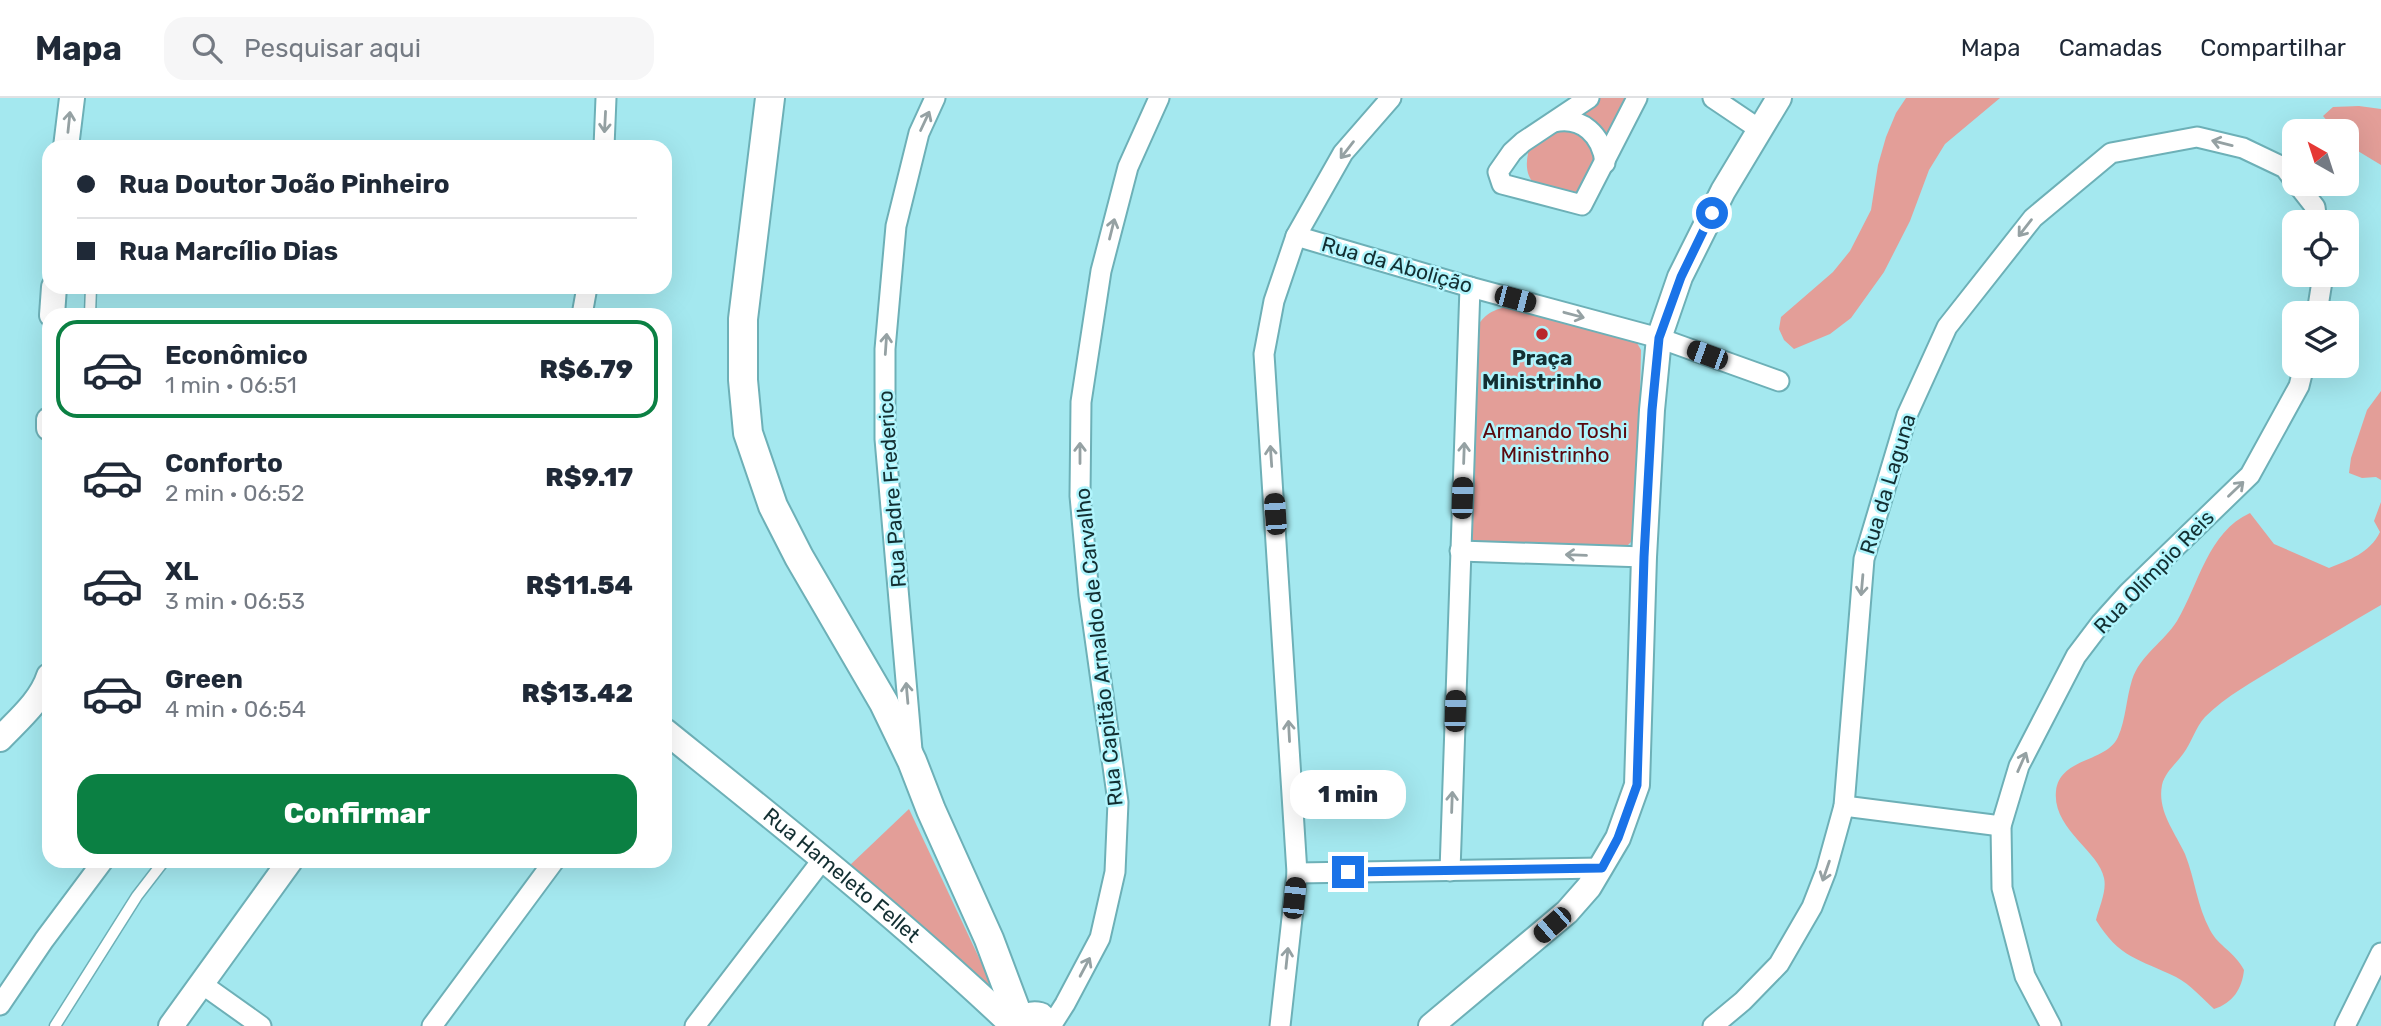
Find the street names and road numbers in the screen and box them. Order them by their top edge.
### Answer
street label: Rua da Abolição [1319,231,1475,298]
street label: Rua Padre Frederico [872,390,911,588]
street label: Rua da Laguna [1854,411,1921,557]
street label: Rua Capitão Arnaldo de Carvalho [1069,487,1128,807]
street label: Rua Olímpio Reis [2088,505,2219,639]
street label: Rua Hameleto Fellet [759,802,925,947]

